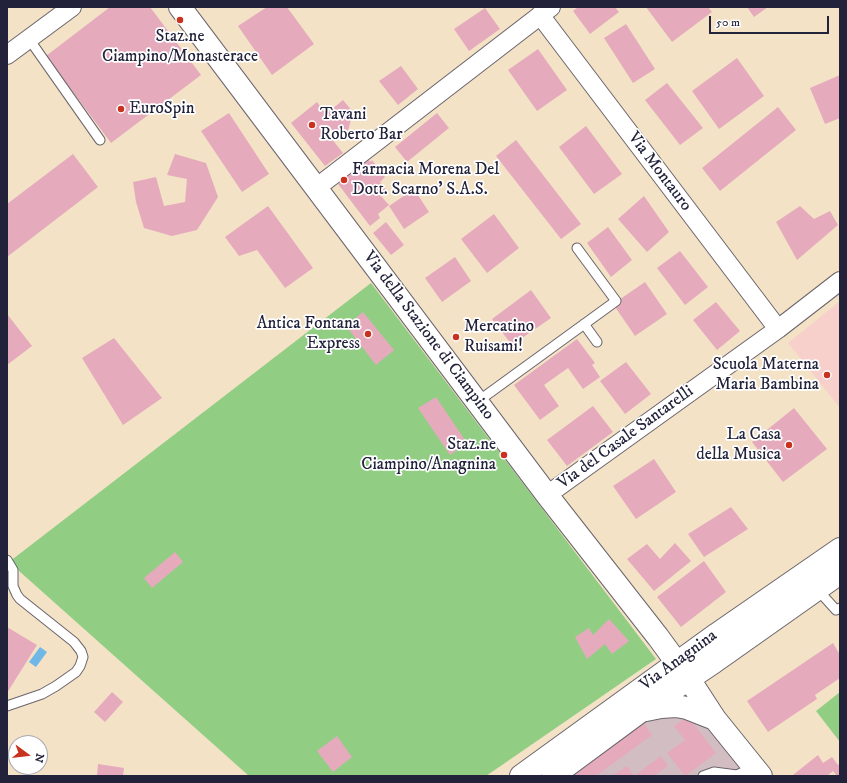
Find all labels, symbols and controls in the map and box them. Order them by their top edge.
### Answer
scale bar [711,8,831,34]
marker: Staz.ne Ciampino/Monasterace [175,15,185,25]
text: 50 m [716,15,740,30]
place label: Staz.ne Ciampino/Monasterace [102,27,258,67]
place label: EuroSpin [129,99,195,119]
marker: EuroSpin [116,104,126,114]
place label: Tavani Roberto Bar [320,105,402,145]
marker: Tavani Roberto Bar [307,120,317,130]
street label: Via Montauro [623,128,695,216]
place label: Farmacia Morena Del Dott. Scarno' S.A.S. [352,160,499,200]
marker: Farmacia Morena Del Dott. Scarno' S.A.S. [339,175,349,185]
street label: Via della Stazione di Ciampino [358,248,498,424]
place label: Antica Fontana Express [257,314,360,354]
place label: Mercatino Ruisami! [464,317,534,357]
marker: Antica Fontana Express [363,329,373,339]
marker: Mercatino Ruisami! [451,332,461,342]
place label: Scuola Materna Maria Bambina [713,355,819,395]
marker: Scuola Materna Maria Bambina [822,370,832,380]
street label: Via del Casale Santarelli [554,382,698,494]
place label: La Casa della Musica [696,425,781,465]
place label: Staz.ne Ciampino/Anagnina [361,435,496,475]
marker: La Casa della Musica [784,440,794,450]
marker: Staz.ne Ciampino/Anagnina [499,450,509,460]
street label: Via Anagnina [636,626,722,696]
north arrow [8,735,48,775]
text: N [31,752,47,764]

